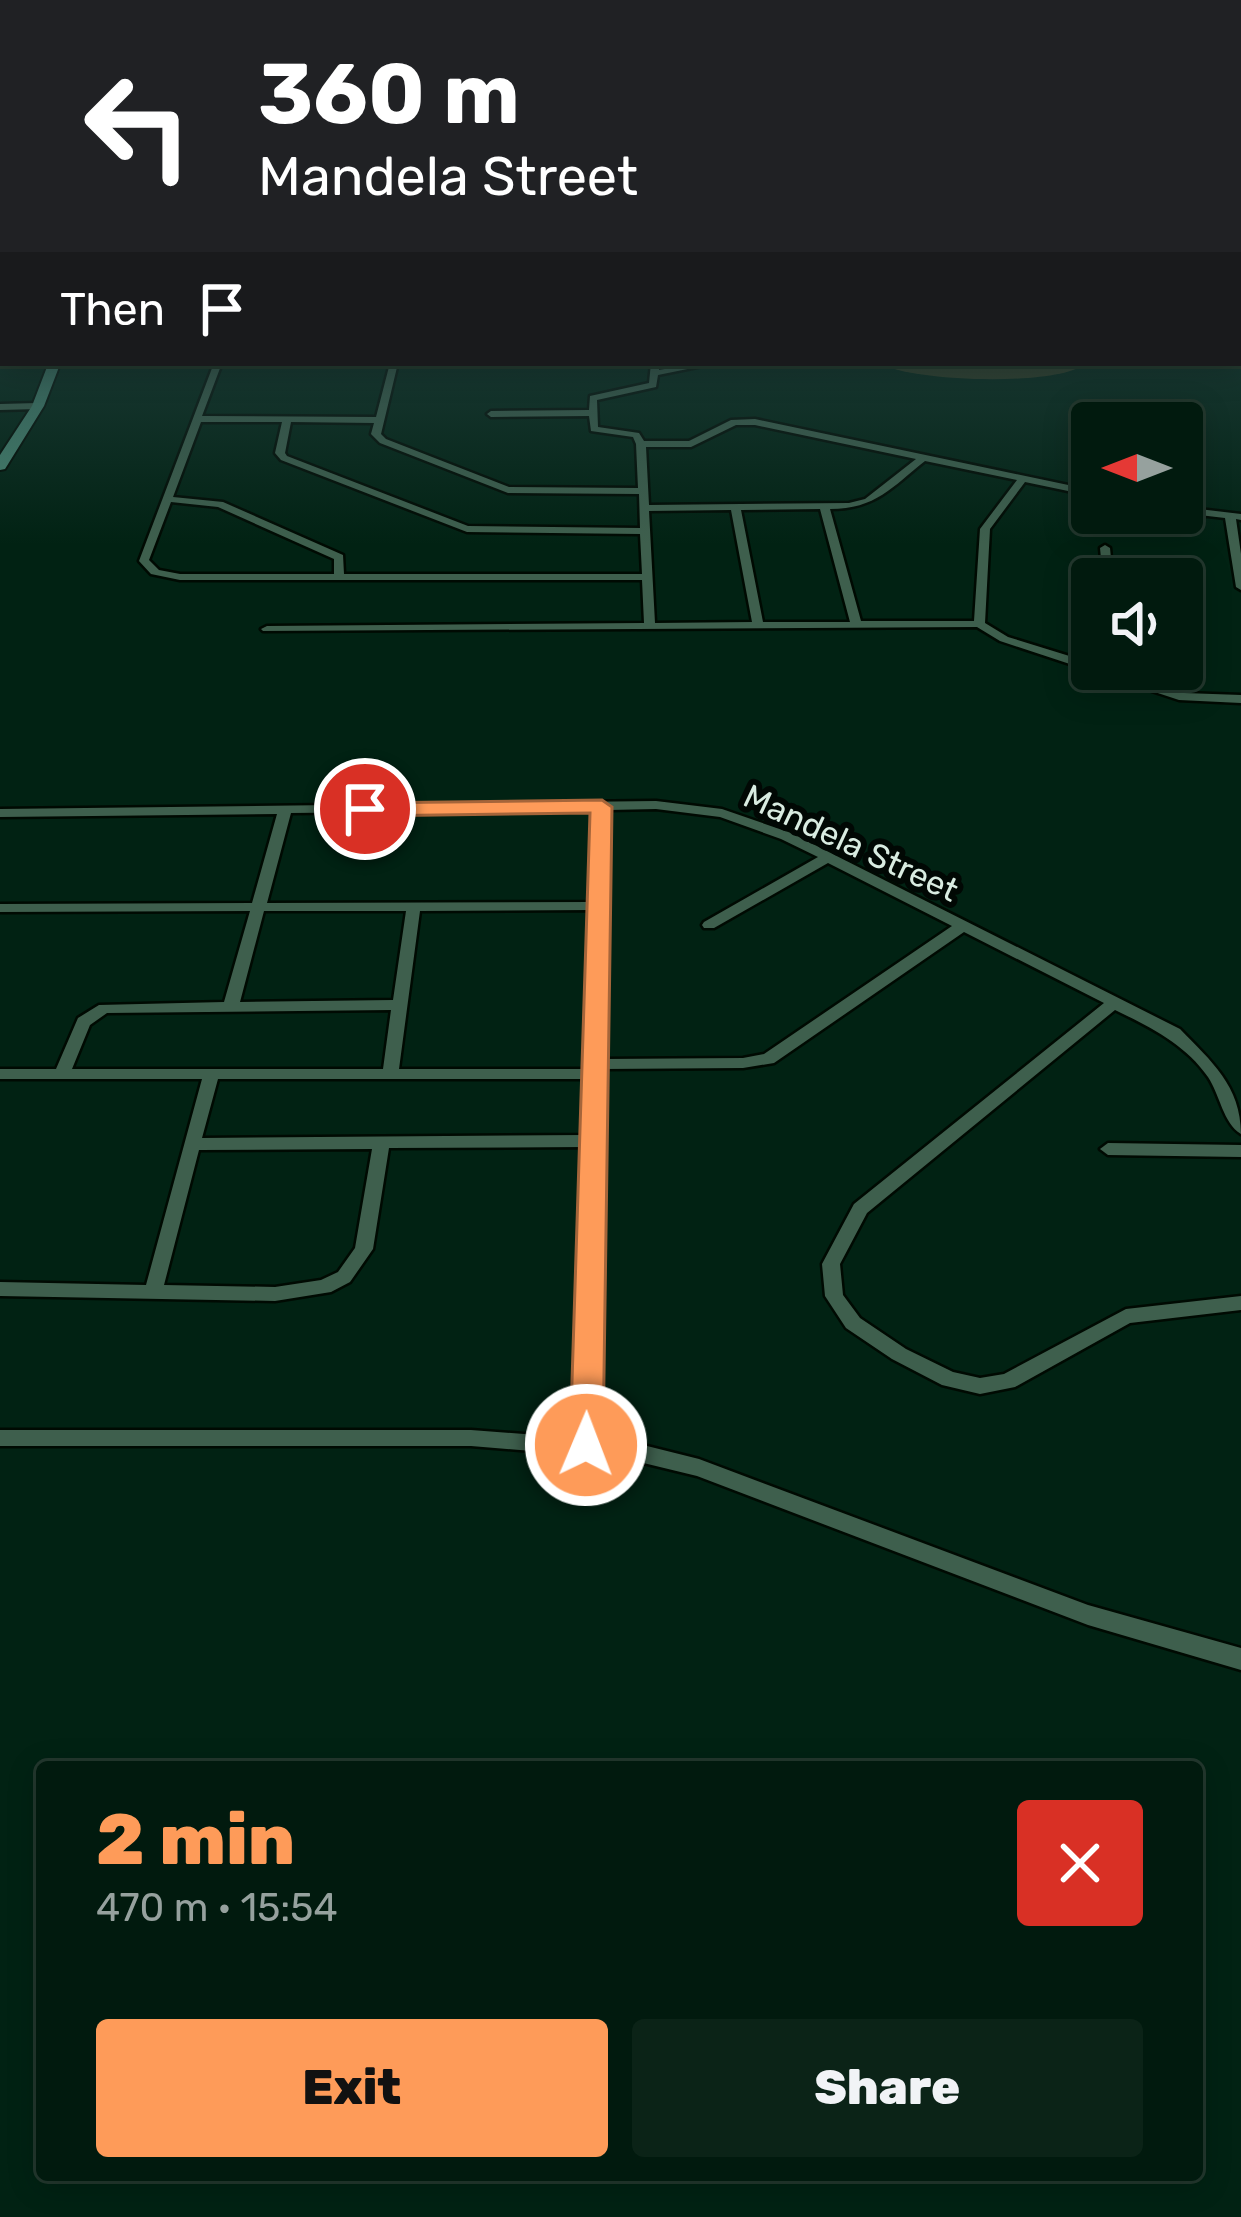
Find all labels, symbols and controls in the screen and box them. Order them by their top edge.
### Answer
text: 360 m [258,44,520,144]
icon: left [60,48,216,204]
text: Mandela Street [258,145,638,209]
icon: arrive [189,276,255,342]
text: Then [60,283,165,336]
north arrow [1071,402,1203,534]
map controls [1071,402,1203,690]
button: sound [1071,558,1203,690]
pin [314,758,416,860]
icon: arrive [332,776,398,842]
street label: Mandela Street [738,776,965,910]
position arrow [523,1382,649,1508]
text: 2 min [96,1797,295,1882]
button: close [1017,1800,1143,1926]
text: 470 m · 15:54 [96,1885,338,1931]
button: Exit [96,2019,608,2157]
button: Share [632,2019,1143,2157]

